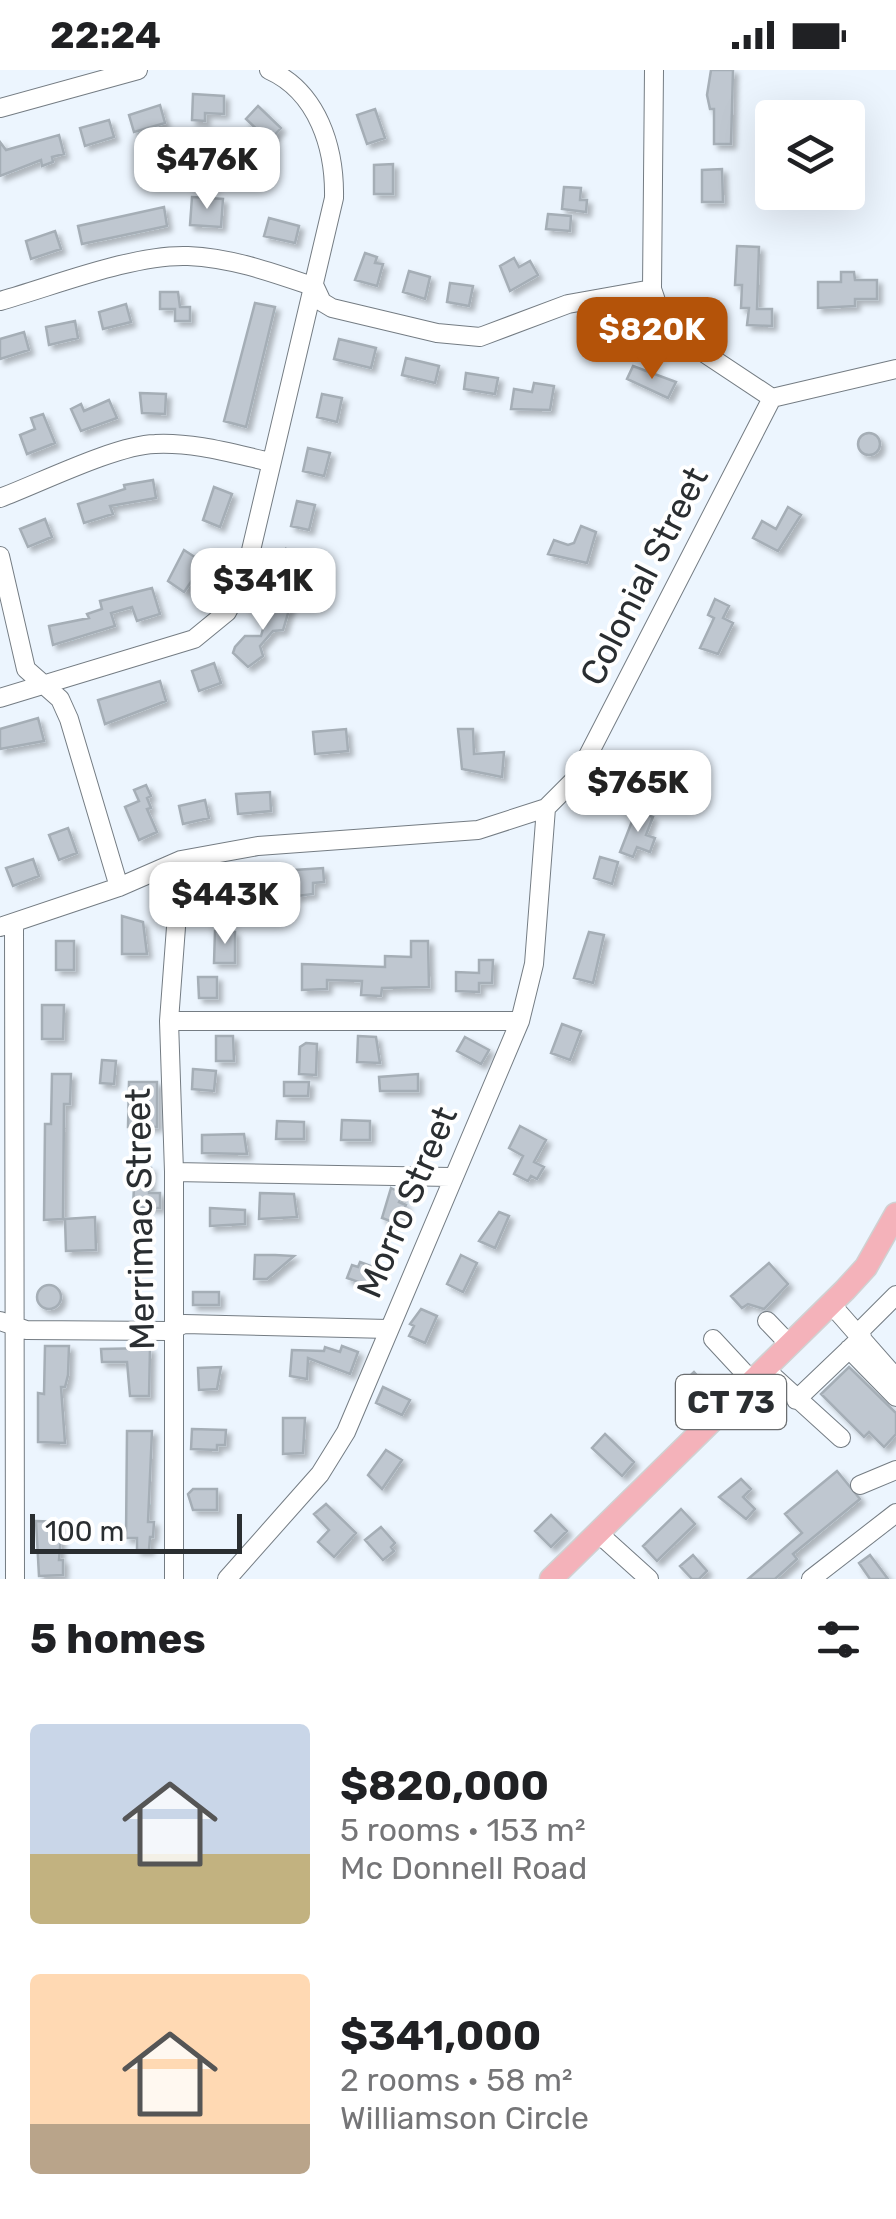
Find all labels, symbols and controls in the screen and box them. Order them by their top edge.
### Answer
text: 22:24 [50,12,161,58]
map controls [755,100,865,210]
button: layers [755,100,865,210]
pin: $476K [137,127,277,212]
text: $476K [156,140,258,178]
pin: $820K [582,297,722,382]
text: $820K [599,310,705,348]
street label: Colonial Street [571,460,717,692]
pin: $341K [193,548,333,633]
text: $341K [213,561,313,599]
pin: $765K [568,750,708,835]
text: $765K [587,763,689,801]
pin: $443K [155,862,295,947]
text: $443K [171,875,279,913]
street label: Merrimac Street [117,1088,163,1350]
street label: Morro Street [348,1100,466,1304]
road number: CT 73 [676,1375,786,1429]
scale bar [30,1509,242,1554]
text: 100 m [45,1515,124,1548]
icon: filters [811,1612,866,1667]
text: 5 homes [30,1614,206,1664]
text: $820,000 [340,1761,549,1811]
icon: home [110,1764,230,1884]
text: 5 rooms · 153 m² [340,1811,586,1849]
text: Mc Donnell Road [340,1849,587,1887]
text: $341,000 [340,2011,541,2061]
icon: home [110,2014,230,2134]
text: 2 rooms · 58 m² [340,2061,573,2099]
text: Williamson Circle [340,2099,589,2137]

